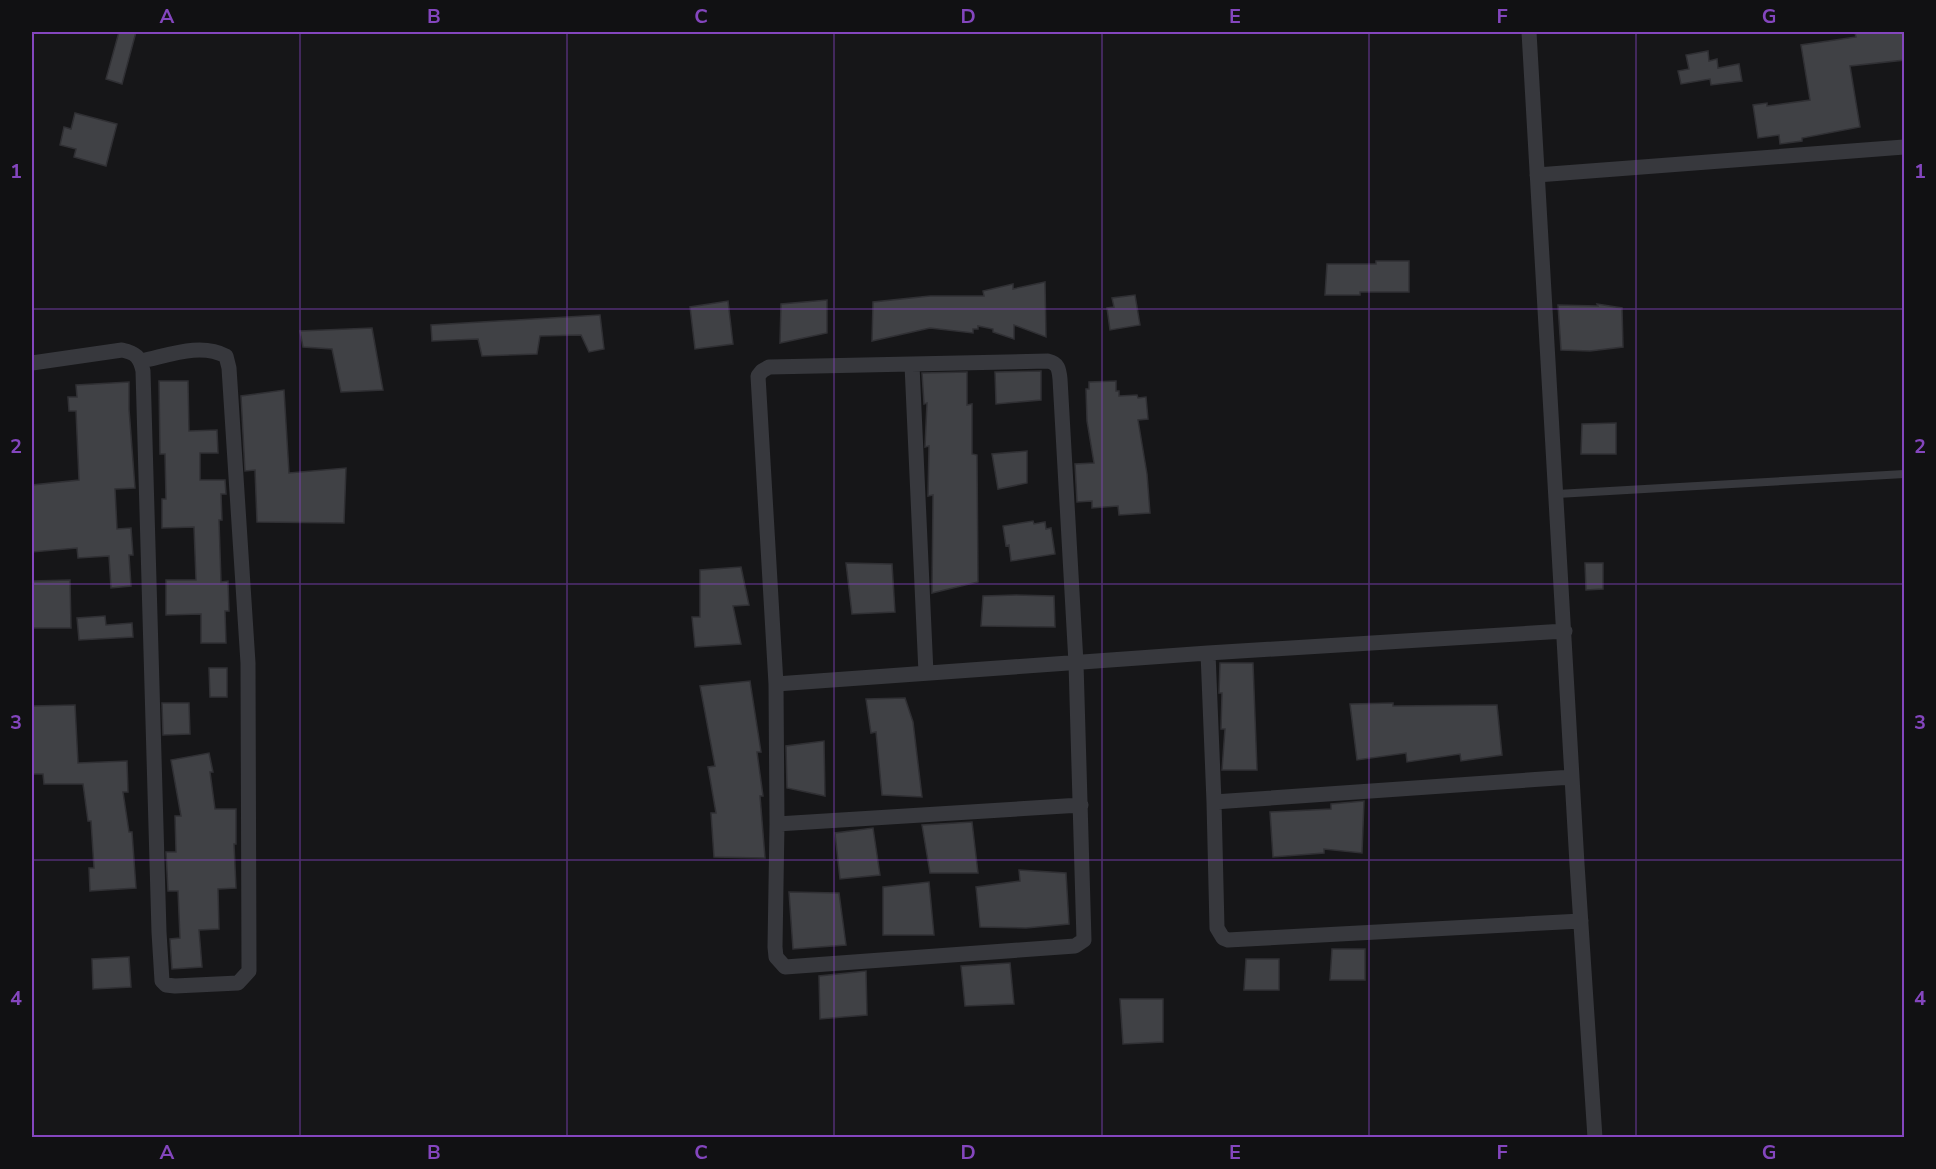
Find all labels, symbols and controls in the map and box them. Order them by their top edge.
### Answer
text: A [160,3,175,30]
text: B [427,3,441,30]
text: C [694,3,708,30]
text: D [960,3,976,30]
text: E [1229,3,1241,30]
text: F [1496,3,1508,30]
text: G [1762,3,1776,30]
text: 1 [10,158,22,185]
text: 1 [1914,158,1926,185]
text: 2 [10,433,22,460]
text: 2 [1914,433,1926,460]
text: 3 [10,709,22,736]
text: 3 [1914,709,1926,736]
text: 4 [10,985,22,1012]
text: 4 [1914,985,1926,1012]
text: A [160,1139,175,1166]
text: B [427,1139,441,1166]
text: C [694,1139,708,1166]
text: D [960,1139,976,1166]
text: E [1229,1139,1241,1166]
text: F [1496,1139,1508,1166]
text: G [1762,1139,1776,1166]

